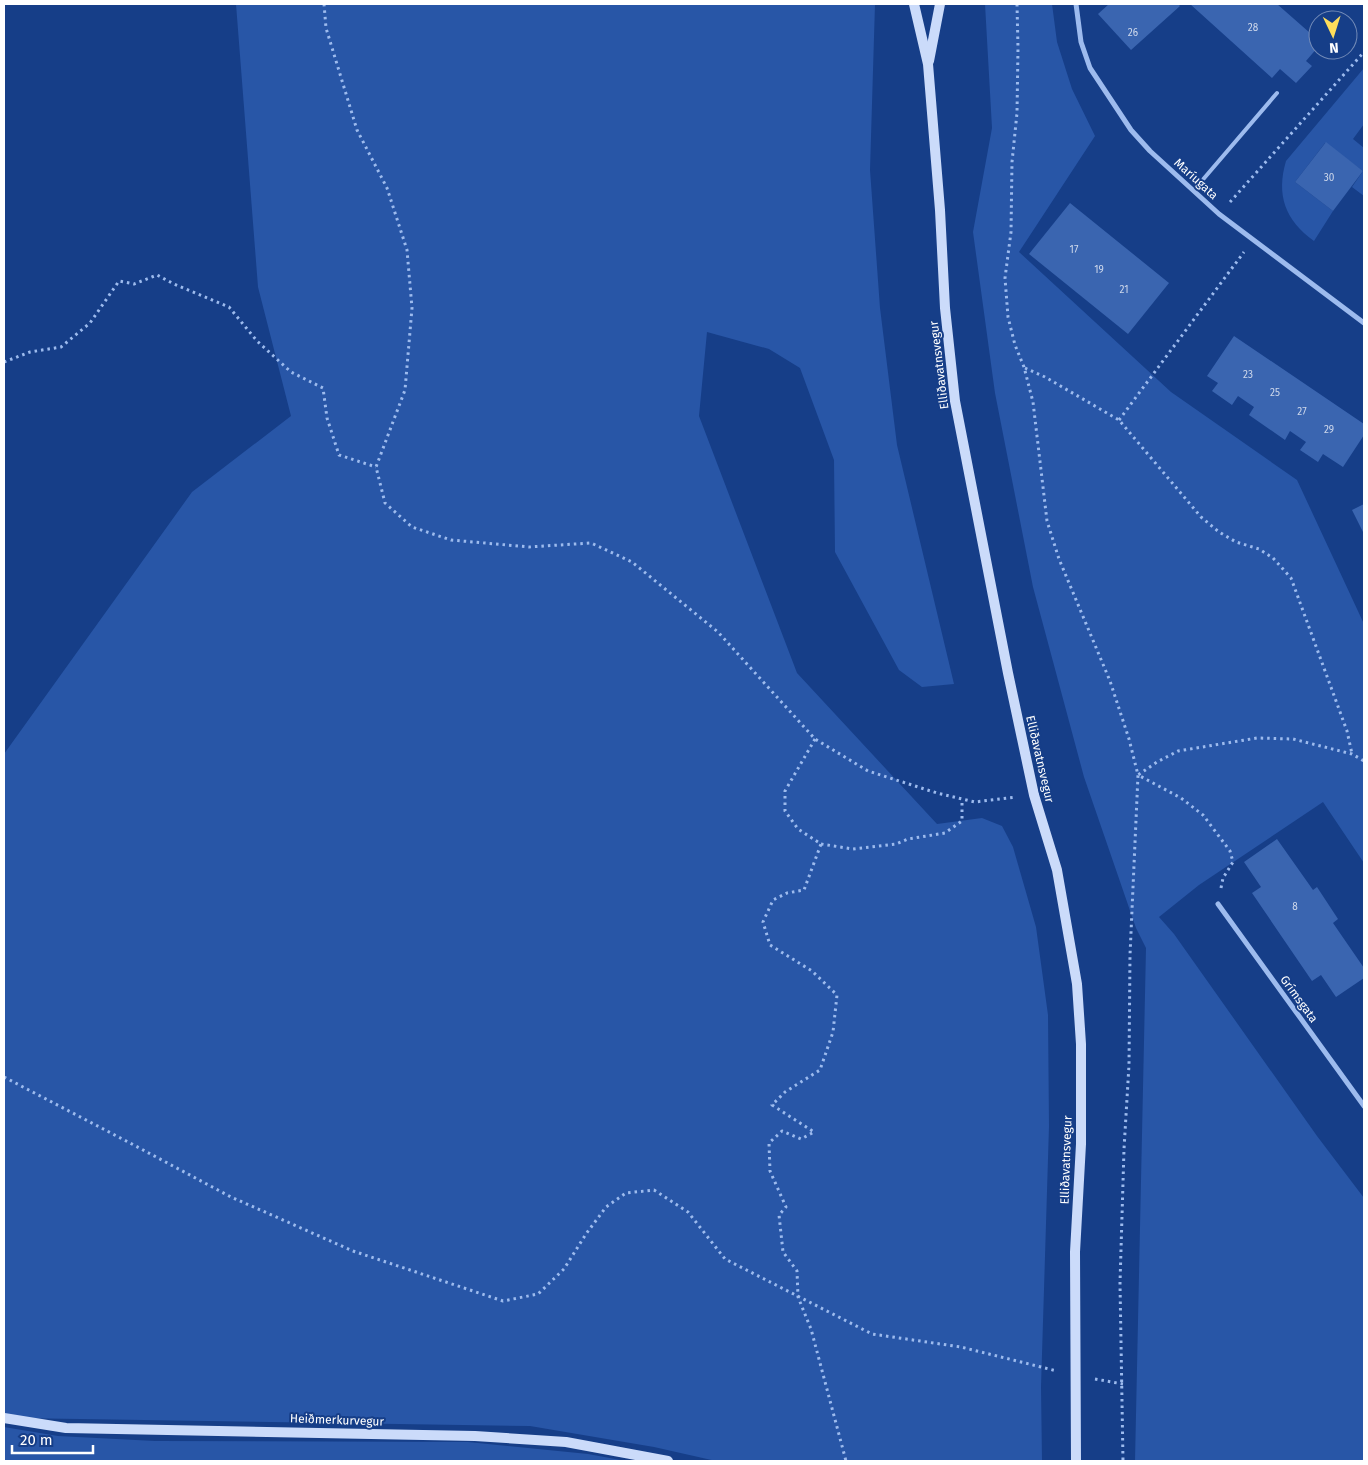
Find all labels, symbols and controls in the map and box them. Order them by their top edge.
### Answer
north arrow [1308,10,1358,60]
house number: 28 [1248,22,1259,34]
house number: 26 [1128,27,1138,39]
text: N [1329,39,1339,56]
street label: Maríugata [1171,156,1221,202]
house number: 30 [1324,172,1335,184]
house number: 17 [1070,244,1079,256]
house number: 19 [1094,264,1104,276]
house number: 21 [1119,284,1129,296]
street label: Elliðavatnsvegur [927,320,951,410]
house number: 23 [1243,369,1253,381]
house number: 25 [1270,387,1280,399]
house number: 27 [1297,406,1307,418]
house number: 29 [1324,424,1334,436]
street label: Elliðavatnsvegur [1023,714,1057,804]
house number: 8 [1292,901,1298,913]
street label: Grímsgata [1277,973,1321,1025]
street label: Elliðavatnsvegur [1057,1115,1075,1205]
street label: Heiðmerkurvegur [290,1411,385,1429]
scale bar [12,1422,94,1454]
text: 20 m [20,1431,53,1449]

